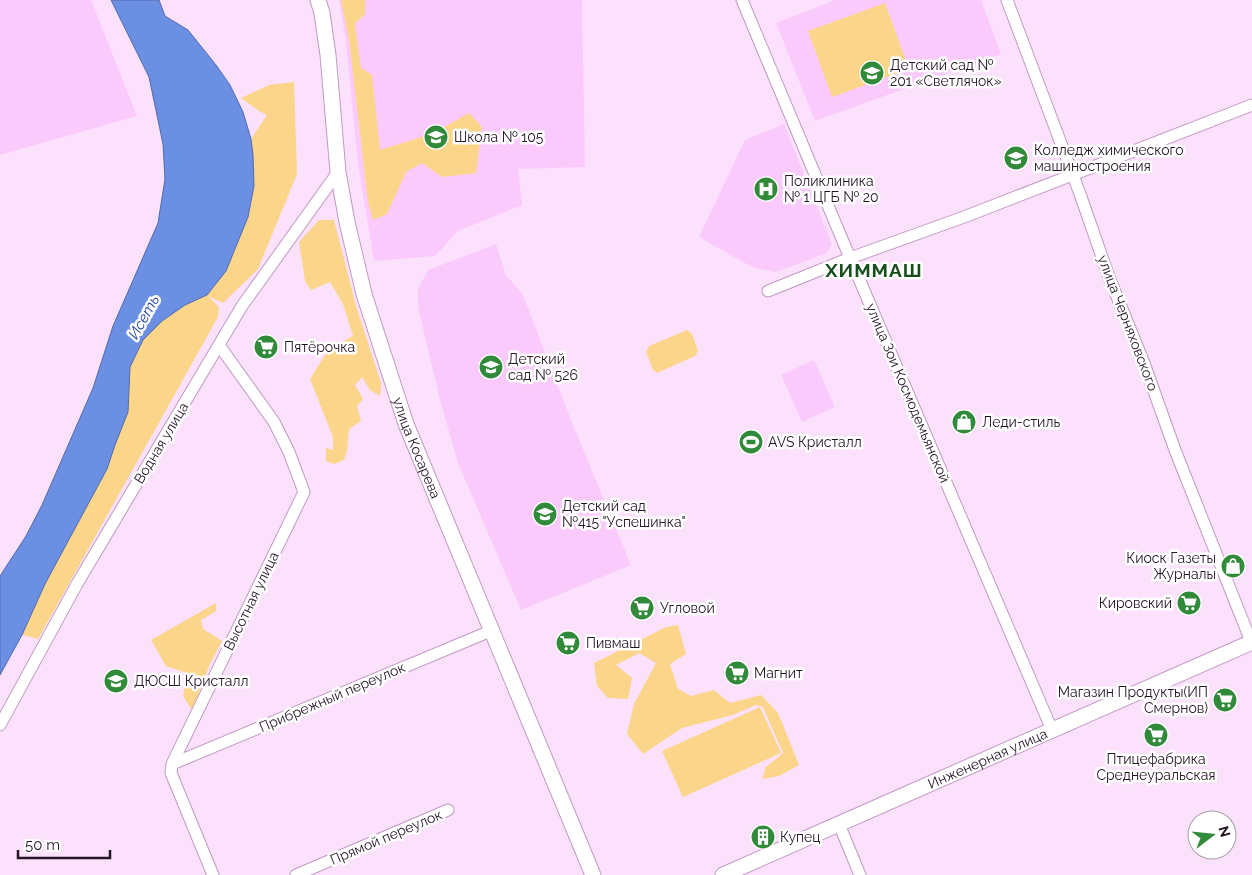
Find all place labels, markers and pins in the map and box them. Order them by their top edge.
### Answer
place label: Детский сад № 201 «Светлячок» [890,57,1002,89]
school or university icon: Детский сад № 201 «Светлячок» [859,60,885,86]
school or university icon: Школа № 105 [423,124,449,150]
place label: Школа № 105 [454,129,544,145]
place label: Колледж химического машиностроения [1034,142,1184,174]
school or university icon: Колледж химического машиностроения [1003,145,1029,171]
place label: Поликлиника № 1 ЦГБ № 20 [784,173,879,205]
hospital icon: Поликлиника № 1 ЦГБ № 20 [753,176,779,202]
supermarket icon: Пятёрочка [253,334,279,360]
place label: Пятёрочка [284,339,355,355]
place label: Детcкий сад № 526 [508,351,578,383]
school or university icon: Детcкий сад № 526 [478,354,504,380]
shop icon: Леди-стиль [951,409,977,435]
place label: Леди-стиль [982,414,1060,430]
sports icon: AVS Кристалл [738,429,764,455]
place label: AVS Кристалл [768,434,862,450]
place label: Детский сад №415 "Успешинка" [562,498,686,530]
school or university icon: Детский сад №415 "Успешинка" [532,501,558,527]
place label: Киоск Газеты Журналы [1126,550,1216,582]
shop icon: Киоск Газеты Журналы [1220,553,1246,579]
supermarket icon: Кировский [1176,590,1202,616]
supermarket icon: Угловой [629,595,655,621]
place label: Кировский [1099,595,1172,611]
place label: Угловой [660,600,715,616]
supermarket icon: Пивмаш [555,630,581,656]
place label: Пивмаш [586,635,640,651]
supermarket icon: Магнит [724,660,750,686]
place label: Магнит [754,665,803,681]
school or university icon: ДЮСШ Кристалл [103,668,129,694]
place label: ДЮСШ Кристалл [134,673,248,689]
place label: Магазин Продукты(ИП Смернов) [1058,684,1208,716]
supermarket icon: Магазин Продукты(ИП Смернов) [1212,687,1238,713]
supermarket icon: Птицефабрика Среднеуральская [1143,722,1169,748]
place label: Птицефабрика Среднеуральская [1096,751,1216,783]
building icon: Купец [750,824,776,850]
place label: Купец [780,829,820,845]

